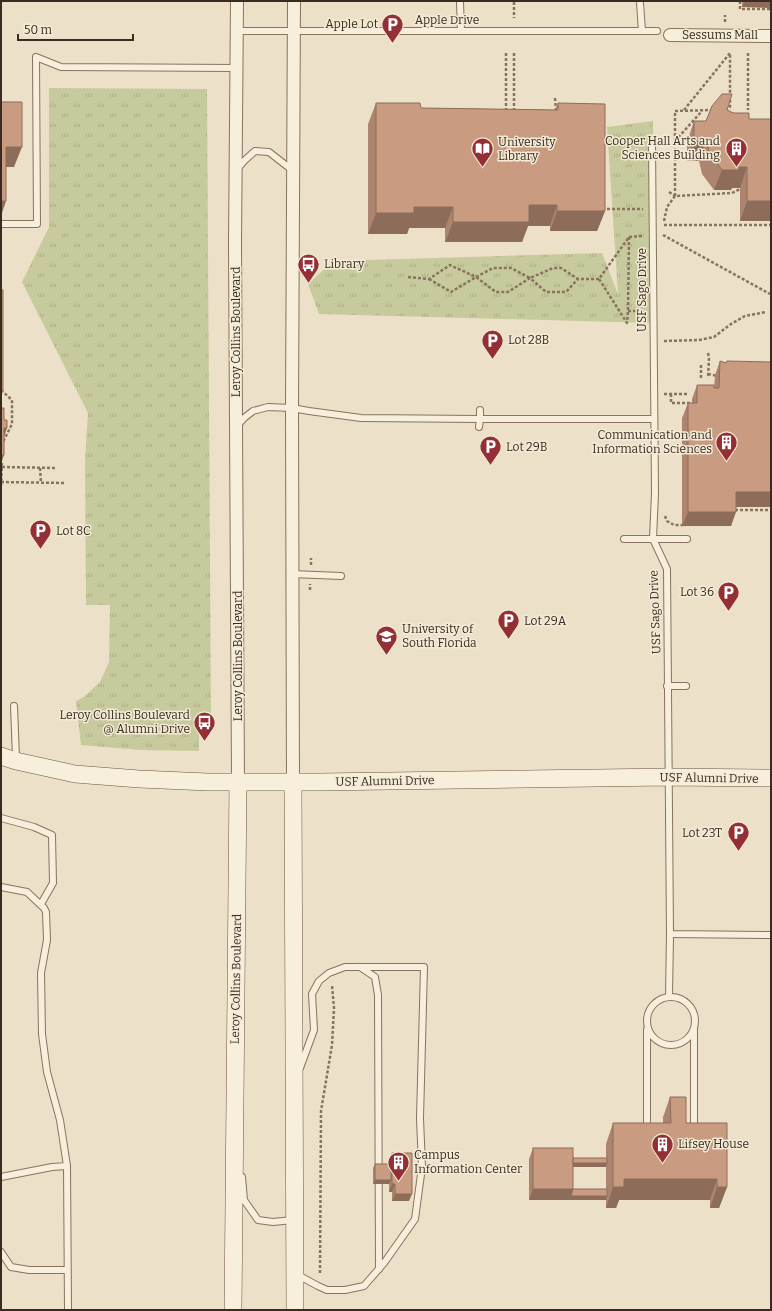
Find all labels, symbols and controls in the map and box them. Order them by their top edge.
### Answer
parking icon: Apple Lot [380,11,406,44]
street label: Apple Drive [415,13,479,27]
scale bar [18,16,133,42]
place label: Apple Lot [325,17,379,31]
text: 50 m [24,23,53,37]
street label: Sessums Mall [682,28,759,42]
place label: Cooper Hall Arts and Sciences Building [605,134,720,162]
place label: University Library [498,135,556,163]
building icon: Cooper Hall Arts and Sciences Building [723,135,749,168]
library icon: University Library [470,136,496,169]
street label: USF Sago Drive [635,248,649,332]
bus stop icon: Library [295,251,321,284]
place label: Library [324,257,365,271]
street label: Leroy Collins Boulevard [229,267,243,397]
parking icon: Lot 28B [479,327,505,360]
place label: Lot 28B [508,333,549,347]
place label: Communication and Information Sciences [592,428,712,456]
building icon: Communication and Information Sciences [714,429,740,462]
parking icon: Lot 29B [477,434,503,467]
place label: Lot 29B [506,440,547,454]
parking icon: Lot 8C [28,518,54,551]
place label: Lot 8C [56,524,91,538]
street label: USF Sago Drive [647,570,663,654]
parking icon: Lot 36 [716,579,742,612]
place label: Lot 36 [680,585,714,599]
street label: Leroy Collins Boulevard [231,591,245,721]
parking icon: Lot 29A [495,608,521,641]
place label: Lot 29A [524,614,567,628]
place label: University of South Florida [402,622,477,650]
school or university icon: University of South Florida [373,623,399,656]
place label: Leroy Collins Boulevard @ Alumni Drive [59,708,190,736]
bus stop icon: Leroy Collins Boulevard @ Alumni Drive [192,709,218,742]
street label: USF Alumni Drive [659,770,759,786]
street label: USF Alumni Drive [335,773,435,789]
parking icon: Lot 23T [725,820,751,853]
place label: Lot 23T [682,826,722,840]
street label: Leroy Collins Boulevard [228,914,244,1044]
building icon: Lifsey House [650,1131,676,1164]
place label: Lifsey House [678,1137,749,1151]
place label: Campus Information Center [414,1148,523,1176]
building icon: Campus Information Center [386,1149,412,1182]

